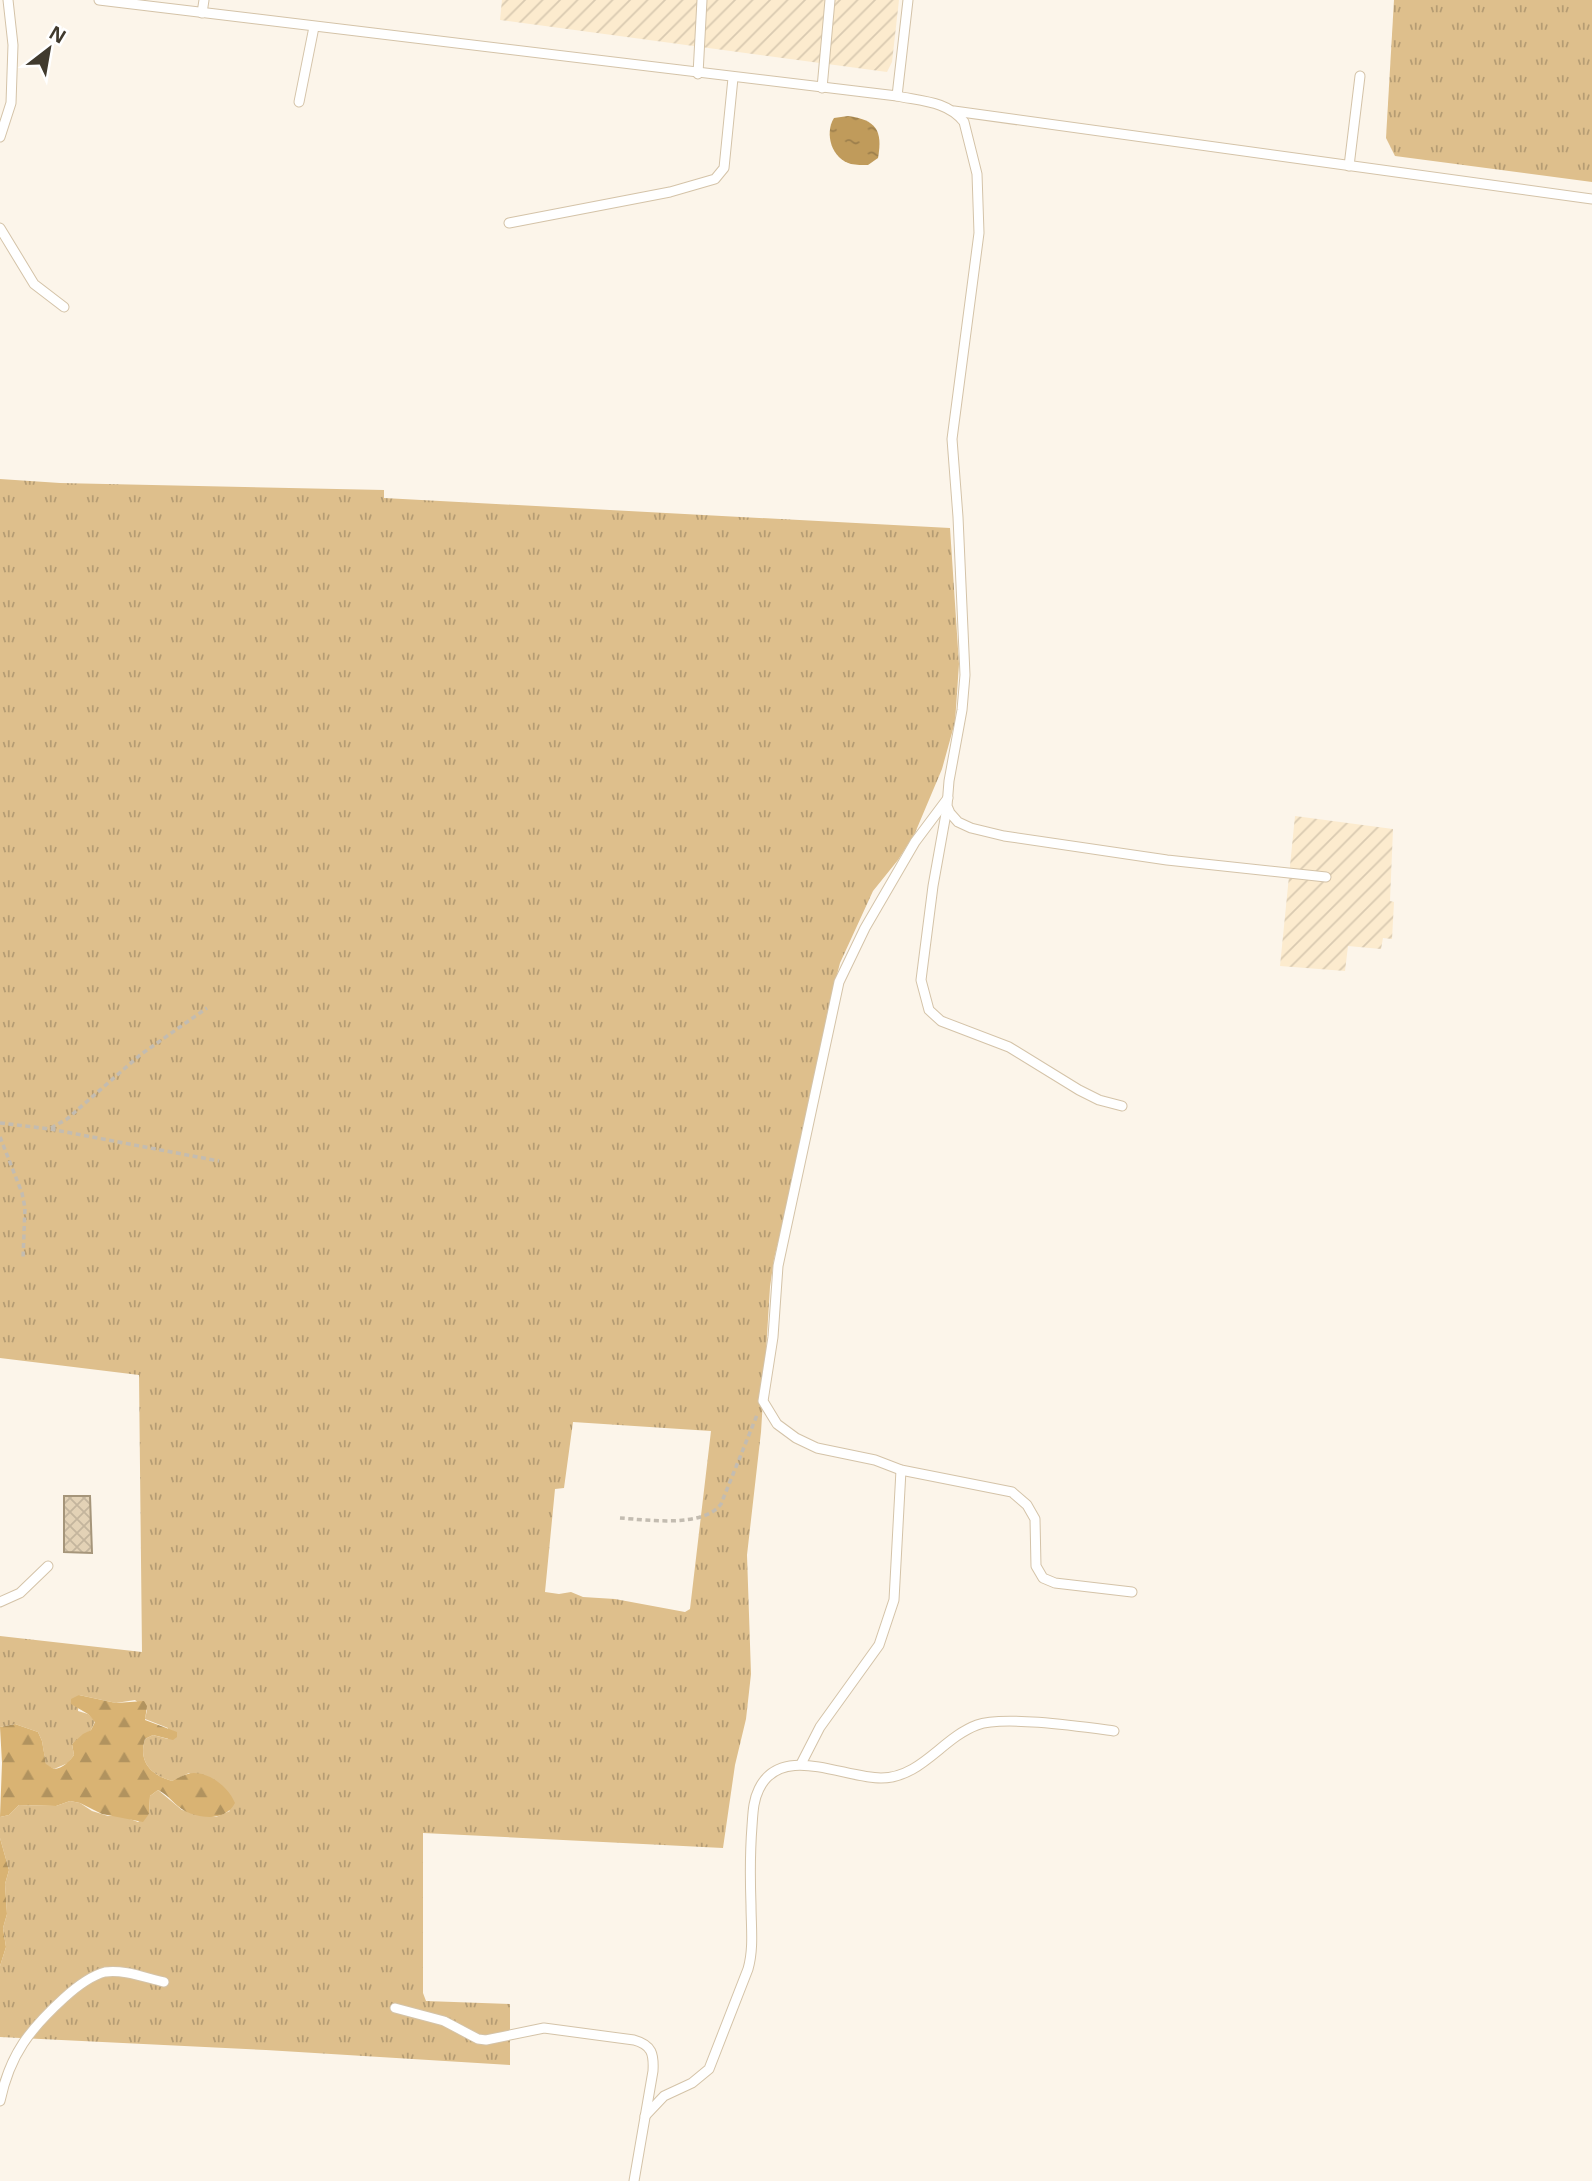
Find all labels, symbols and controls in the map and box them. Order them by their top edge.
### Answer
north arrow [14,14,84,84]
text: N [44,19,71,50]

